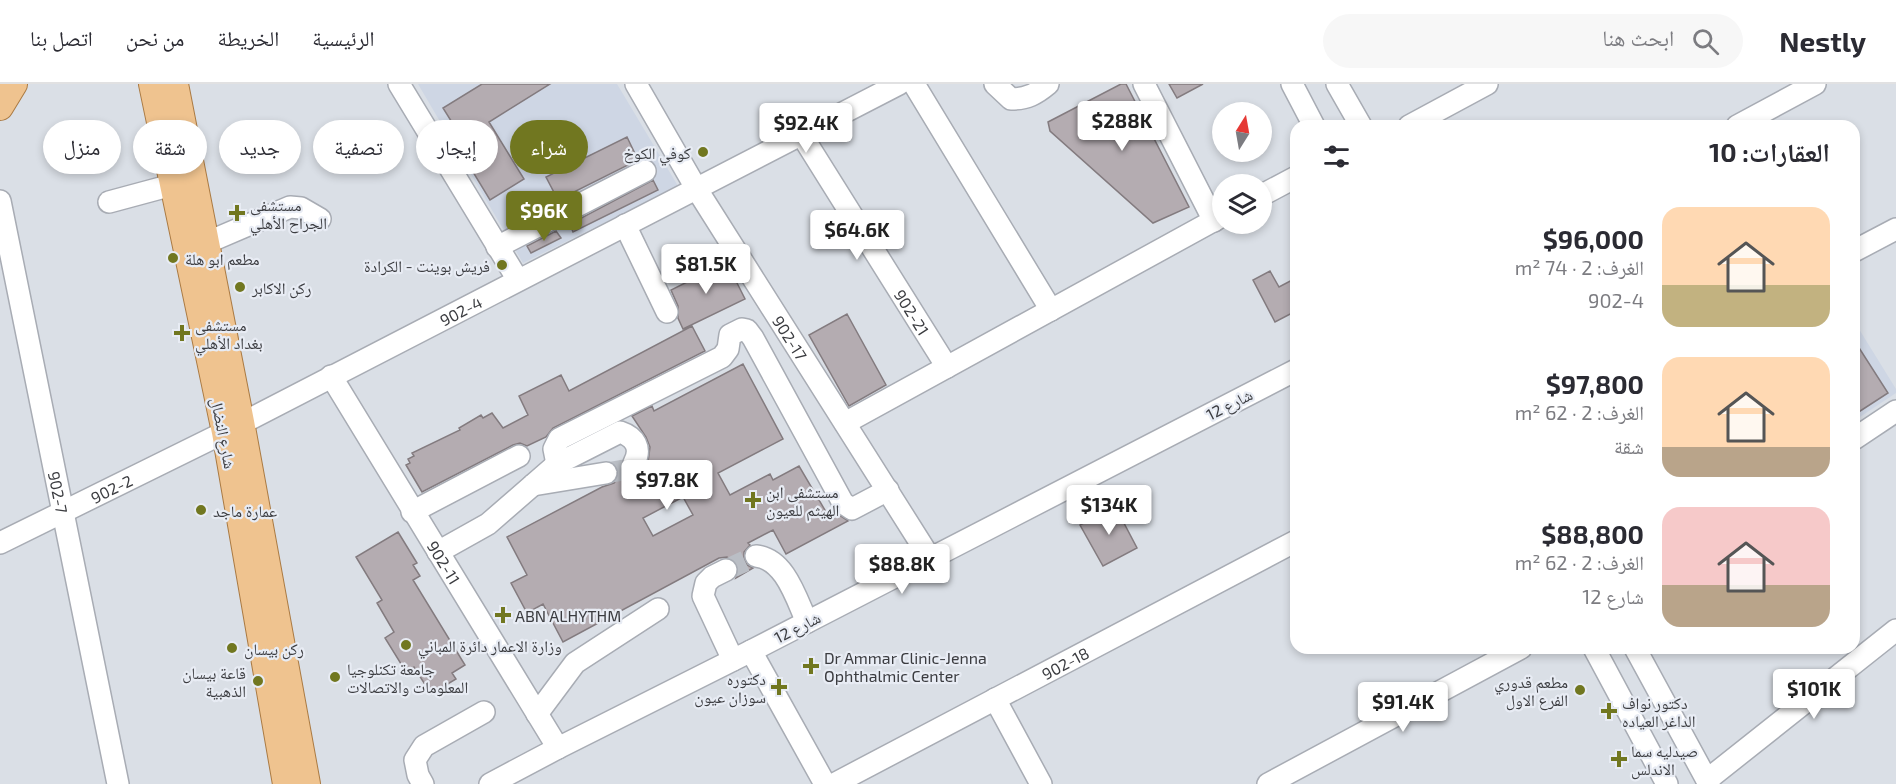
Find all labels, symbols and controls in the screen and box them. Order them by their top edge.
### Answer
search box [1323,14,1743,68]
text: ابحث هنا [1602,24,1674,50]
text: Nestly [1779,24,1866,58]
text: اتصل بنا [30,25,93,50]
text: من نحن [126,25,184,50]
text: الخريطة [217,25,279,50]
text: الرئيسية [312,25,375,50]
icon: search [1689,25,1722,58]
pin: $288K [1080,101,1164,152]
north arrow [1212,102,1272,162]
map controls [1212,102,1272,234]
pin: $92.4K [757,103,855,154]
text: $288K [1092,108,1152,132]
text: $92.4K [773,110,839,134]
chip: منزل [43,120,121,174]
chip: شقة [133,120,207,174]
chip: جديد [219,120,301,174]
chip: تصفية [313,120,404,174]
chip: إيجار [416,120,498,174]
chip: شراء [510,120,588,174]
text: العقارات: 10 [1709,136,1830,167]
icon: filters [1320,140,1353,173]
place label: كوفي الكوخ [623,143,691,166]
marker: كوفي الكوخ [696,145,710,159]
button: layers [1212,174,1272,234]
pin: $96K [508,191,580,242]
place label: مستشفى الجراح الأهلي [250,195,327,236]
text: $96K [520,198,568,222]
marker: مستشفى الجراح الأهلي [228,204,246,222]
pin: $64.6K [808,210,906,261]
text: $64.6K [824,217,890,241]
text: $96,000 [1543,223,1644,254]
icon: home [1710,231,1782,303]
pin: $81.5K [657,244,755,295]
place label: مطعم ابو هلة [185,249,260,270]
marker: مطعم ابو هلة [166,251,180,265]
text: $81.5K [675,251,737,275]
text: الغرف: 2 · 74 m² [1515,255,1644,279]
place label: فريش بوينت - الكرادة [364,256,490,277]
marker: فريش بوينت - الكرادة [495,258,509,272]
place label: ركن الاكابر [251,278,311,299]
marker: ركن الاكابر [233,280,247,294]
street label: 902-21 [891,286,934,338]
text: 902-4 [1588,288,1644,312]
street label: 902-4 [436,292,485,329]
street label: 902-17 [769,312,812,363]
place label: مستشفى بغداد الأهلي [195,315,263,356]
marker: مستشفى بغداد الأهلي [173,324,191,342]
text: $97,800 [1546,368,1644,399]
icon: home [1710,381,1782,453]
street label: شارع 12 [1203,384,1256,425]
street label: شارع النضال [206,396,240,470]
text: الغرف: 2 · 62 m² [1515,400,1644,424]
text: شقة [1614,434,1644,458]
pin: $97.8K [618,460,716,511]
text: $97.8K [635,467,699,491]
street label: 902-7 [45,469,72,515]
street label: 902-2 [87,470,135,506]
place label: مستشفى ابن الهيثم للعيون [766,482,839,521]
pin: $134K [1067,485,1151,536]
marker: مستشفى ابن الهيثم للعيون [744,491,762,509]
text: $134K [1081,492,1138,516]
place label: عمارة ماجد [213,501,277,521]
marker: عمارة ماجد [194,503,208,517]
text: $88,800 [1541,518,1644,549]
icon: home [1710,531,1782,603]
street label: 902-11 [424,537,465,587]
pin: $88.8K [853,544,951,595]
text: الغرف: 2 · 62 m² [1515,550,1644,574]
text: $88.8K [869,551,935,575]
text: شارع 12 [1582,584,1644,608]
place label: ABN ALHYTHM [515,606,621,625]
street label: شارع 12 [771,607,824,648]
marker: ABN ALHYTHM [496,608,510,622]
place label: وزارة الاعمار دائرة المباني [418,636,562,659]
marker: وزارة الاعمار دائرة المباني [399,638,413,652]
place label: ركن بيسان [244,639,304,660]
marker: ركن بيسان [225,641,239,655]
street label: 902-18 [1038,642,1092,683]
place label: Dr Ammar Clinic-Jenna Ophthalmic Center [824,648,987,685]
marker: Dr Ammar Clinic-Jenna Ophthalmic Center [802,657,820,675]
place label: جامعة تكنلوجيا المعلومات والاتصالات [347,659,468,697]
place label: قاعة بيسان الذهبية [182,663,246,700]
place label: دكتوره سوزان عيون [694,669,766,708]
pin: $101K [1772,669,1856,720]
marker: جامعة تكنلوجيا المعلومات والاتصالات [328,670,342,684]
place label: مطعم قدوري الفرع الاول [1494,672,1568,711]
marker: قاعة بيسان الذهبية [251,674,265,688]
text: $101K [1787,676,1841,700]
marker: دكتوره سوزان عيون [770,678,788,696]
pin: $91.4K [1354,682,1452,733]
marker: مطعم قدوري الفرع الاول [1573,683,1587,697]
text: $91.4K [1372,689,1434,713]
place label: دكتور نواف الداغر العياده [1622,693,1696,731]
marker: دكتور نواف الداغر العياده [1600,702,1618,720]
place label: صيدليه سما الاندلس [1631,741,1698,780]
marker: صيدليه سما الاندلس [1612,752,1626,766]

